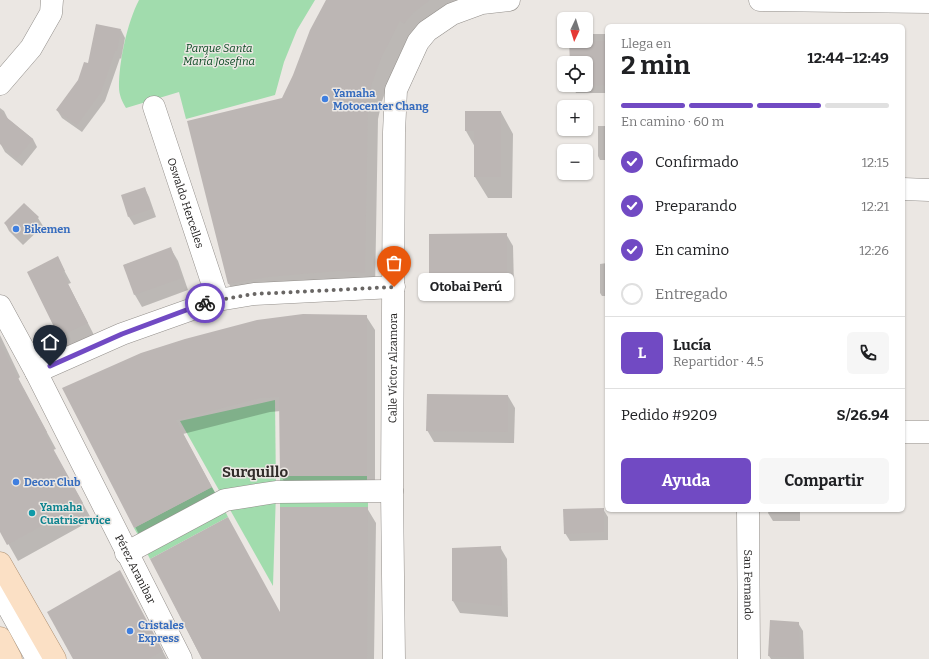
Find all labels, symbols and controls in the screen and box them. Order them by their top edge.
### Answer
north arrow [557,12,593,48]
map controls [557,12,593,180]
text: Llega en [621,36,671,51]
park label: Parque Santa María Josefina [183,42,255,68]
text: 12:44–12:49 [807,49,889,67]
text: 2 min [621,50,690,81]
button: locate [557,56,593,92]
place label: Yamaha Motocenter Chang [333,87,429,113]
marker: Yamaha Motocenter Chang [320,94,330,104]
button: + [557,100,593,136]
text: En camino · 60 m [621,114,724,129]
button: − [557,144,593,180]
icon: check [621,151,643,173]
text: Confirmado [655,153,739,171]
text: 12:15 [862,155,889,170]
street label: Oswaldo Hercelles [165,156,207,250]
icon: check [621,195,643,217]
text: Preparando [655,197,737,215]
text: 12:21 [862,199,889,214]
place label: Bikemen [24,223,70,236]
marker: Bikemen [11,224,21,234]
icon: check [621,239,643,261]
text: En camino [655,241,729,259]
text: 12:26 [859,243,889,258]
pin [377,246,411,287]
icon: bag [383,252,405,274]
callout: Otobai Perú [418,273,514,301]
text: Otobai Perú [430,279,502,294]
courier [185,283,225,323]
text: Entregado [655,285,728,303]
icon: bike [194,292,216,314]
street label: Calle Víctor Alzamora [386,313,399,423]
pin [33,325,67,366]
icon: home [39,331,61,353]
button: phone [847,332,889,374]
text: Lucía [673,336,711,354]
text: L [638,344,646,362]
text: Repartidor · 4.5 [673,354,764,369]
text: Pedido #9209 [621,406,717,424]
text: S/26.94 [836,406,889,424]
button: Ayuda [621,458,751,504]
button: Compartir [759,458,889,504]
district label: Surquillo [222,463,288,481]
place label: Decor Club [24,476,81,489]
marker: Decor Club [11,477,21,487]
place label: Yamaha Cuatriservice [40,501,111,527]
marker: Yamaha Cuatriservice [27,508,37,518]
street label: Pérez Aranibar [113,532,159,606]
street label: San Fernando [742,550,755,620]
place label: Cristales Express [138,619,185,645]
marker: Cristales Express [125,626,135,636]

